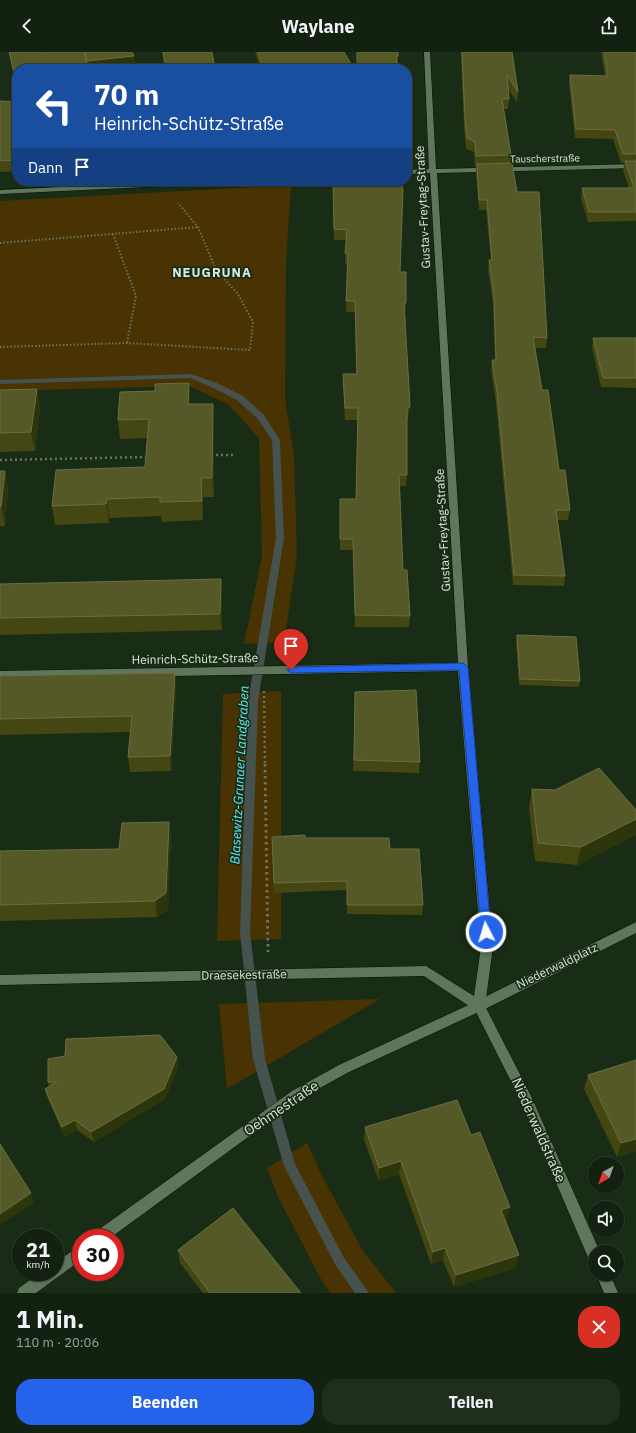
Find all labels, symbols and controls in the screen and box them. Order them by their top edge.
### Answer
icon: back [16,15,38,37]
text: Waylane [281,15,355,38]
icon: share [598,15,620,37]
text: 70 m [94,76,159,113]
icon: left [28,80,80,132]
text: Heinrich-Schütz-Straße [94,112,284,135]
street label: Gustav-Freytag-Straße [412,145,433,269]
street label: Tauscherstraße [510,151,581,166]
icon: arrive [71,156,93,178]
text: Dann [28,158,63,177]
district label: NEUGRUNA [172,264,252,281]
street label: Gustav-Freytag-Straße [432,468,453,592]
pin [274,629,308,670]
icon: arrive [280,635,302,657]
street label: Heinrich-Schütz-Straße [132,650,259,667]
water label: Blasewitz‐Grunaer Landgraben [226,685,253,865]
position arrow [465,911,507,953]
street label: Niederwaldplatz [514,939,600,992]
street label: Draesekestraße [201,966,287,983]
street label: Niederwaldstraße [508,1075,570,1186]
street label: Oehmestraße [240,1076,322,1140]
north arrow [588,1157,624,1193]
map controls [588,1157,624,1281]
button: sound [588,1201,624,1237]
speed limit sign: 30 [72,1229,124,1281]
text: 21 [26,1236,50,1263]
button: search [588,1245,624,1281]
text: km/h [26,1258,50,1271]
text: 1 Min. [16,1303,84,1335]
button: close [578,1306,620,1348]
text: 110 m · 20:06 [16,1334,99,1351]
button: Beenden [16,1379,314,1425]
button: Teilen [322,1379,620,1425]

